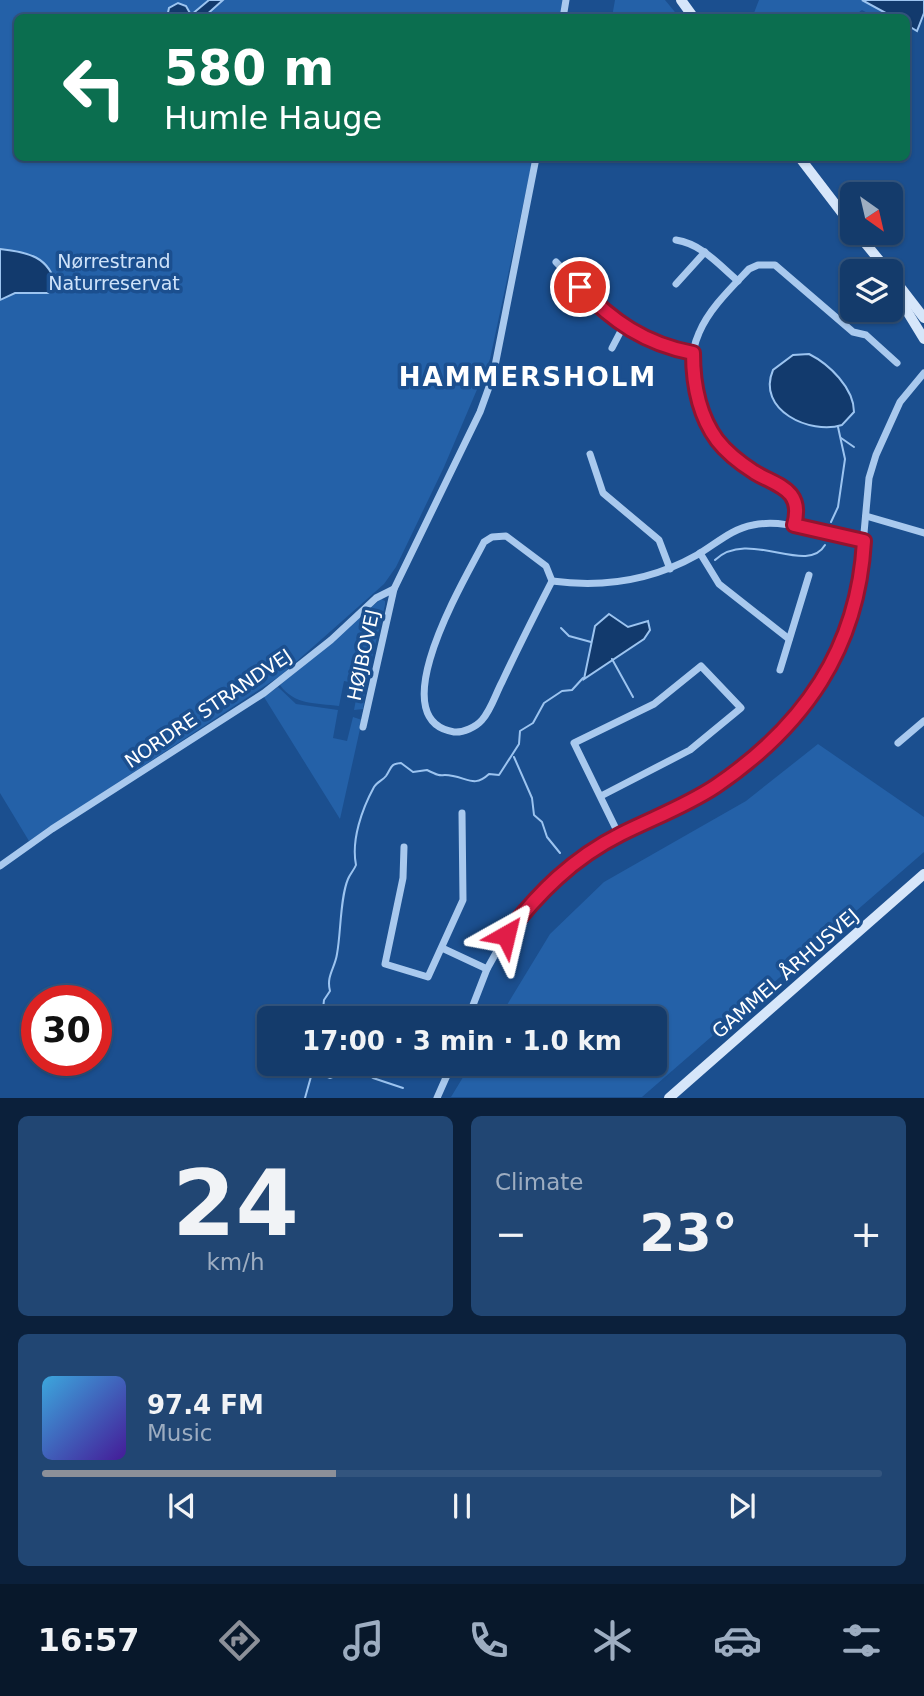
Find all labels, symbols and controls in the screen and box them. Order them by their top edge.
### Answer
text: 580 m [164,40,334,97]
icon: left [49,42,140,133]
text: Humle Hauge [164,99,382,137]
north arrow [840,182,903,245]
map controls [840,182,903,322]
park label: Nørrestrand Naturreservat [48,250,180,294]
pin [550,257,610,317]
button: layers [840,259,903,322]
icon: arrive [561,268,599,306]
district label: HAMMERSHOLM [399,362,657,392]
street label: HØJBOVEJ [343,607,383,703]
street label: NORDRE STRANDVEJ [120,644,296,772]
position arrow [469,898,543,972]
street label: GAMMEL ÅRHUSVEJ [708,904,862,1042]
speed limit sign: 30 [21,985,112,1076]
text: 17:00 · 3 min · 1.0 km [302,1026,622,1056]
text: 24 [172,1151,299,1256]
text: Climate [495,1169,584,1195]
text: 23° [639,1203,738,1263]
text: − [495,1212,527,1256]
text: + [850,1212,882,1256]
text: km/h [206,1249,265,1275]
text: 97.4 FM [147,1390,264,1420]
text: Music [147,1420,212,1446]
icon: previous [163,1487,201,1525]
icon: pause [443,1487,481,1525]
icon: next [723,1487,761,1525]
icon: directions [215,1616,264,1665]
icon: music [339,1616,388,1665]
icon: phone [464,1616,513,1665]
icon: climate [588,1616,637,1665]
icon: car [713,1616,762,1665]
icon: filters [837,1616,886,1665]
text: 16:57 [38,1621,140,1659]

